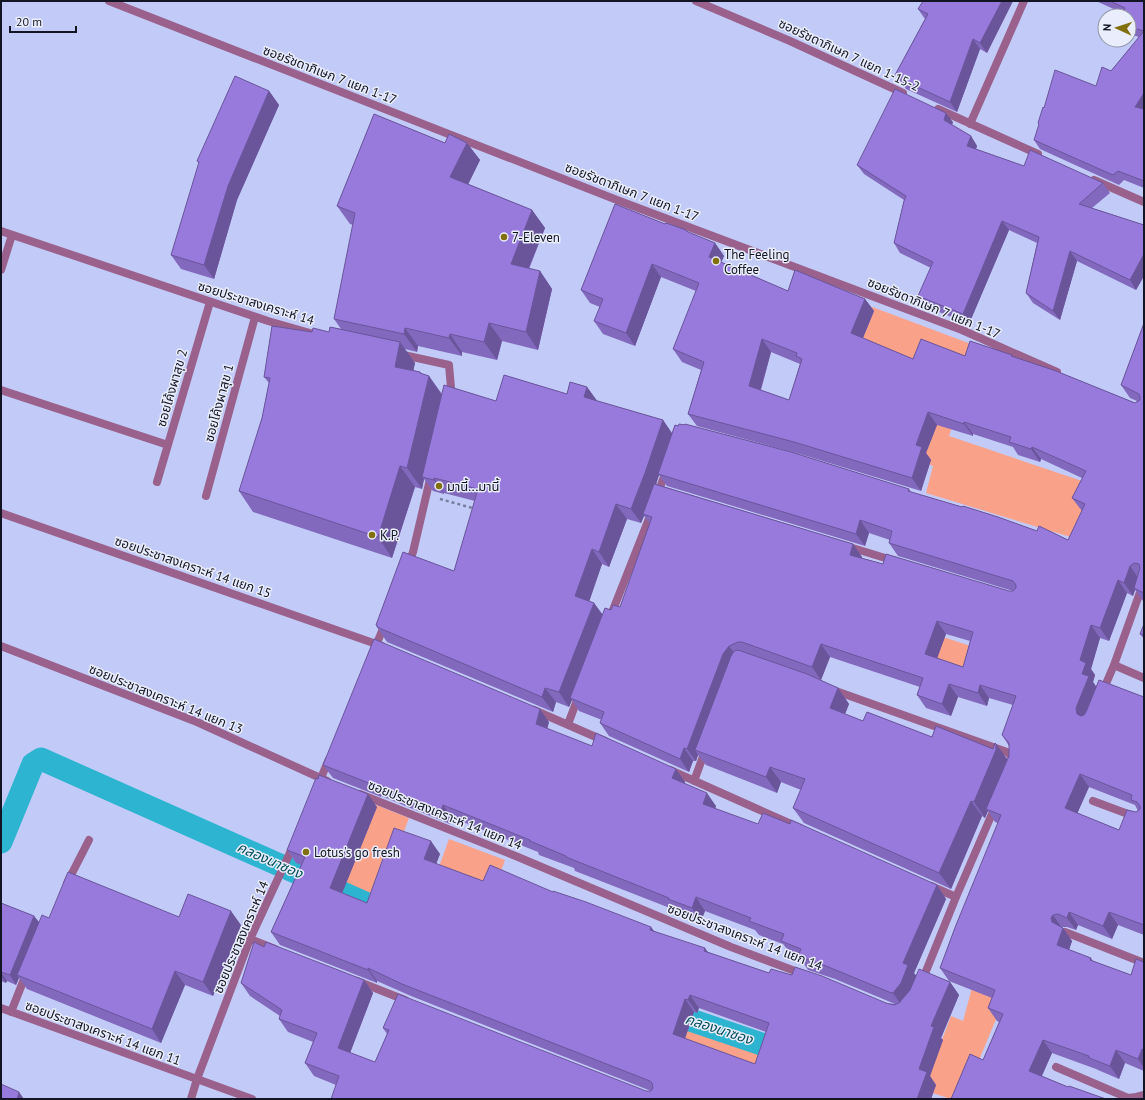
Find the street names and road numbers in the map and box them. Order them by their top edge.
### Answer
street label: ซอยรัชดาภิเษก 7 แยก 1-15-2 [776,15,922,95]
street label: ซอยรัชดาภิเษก 7 แยก 1-17 [261,42,399,108]
street label: ซอยรัชดาภิเษก 7 แยก 1-17 [563,159,701,225]
street label: ซอยรัชดาภิเษก 7 แยก 1-17 [865,274,1003,342]
street label: ซอยประชาสงเคราะห์ 14 [196,277,316,329]
street label: ซอยโค้งผาสุข 2 [153,347,191,429]
street label: ซอยโค้งผาสุข 1 [200,362,238,444]
street label: ซอยประชาสงเคราะห์ 14 แยก 15 [112,532,274,602]
street label: ซอยประชาสงเคราะห์ 14 แยก 13 [87,660,245,738]
street label: ซอยประชาสงเคราะห์ 14 แยก 14 [366,776,524,854]
street label: ซอยประชาสงเคราะห์ 14 [210,878,272,996]
street label: ซอยประชาสงเคราะห์ 14 แยก 14 [665,900,825,974]
street label: ซอยประชาสงเคราะห์ 14 แยก 11 [23,997,183,1069]

